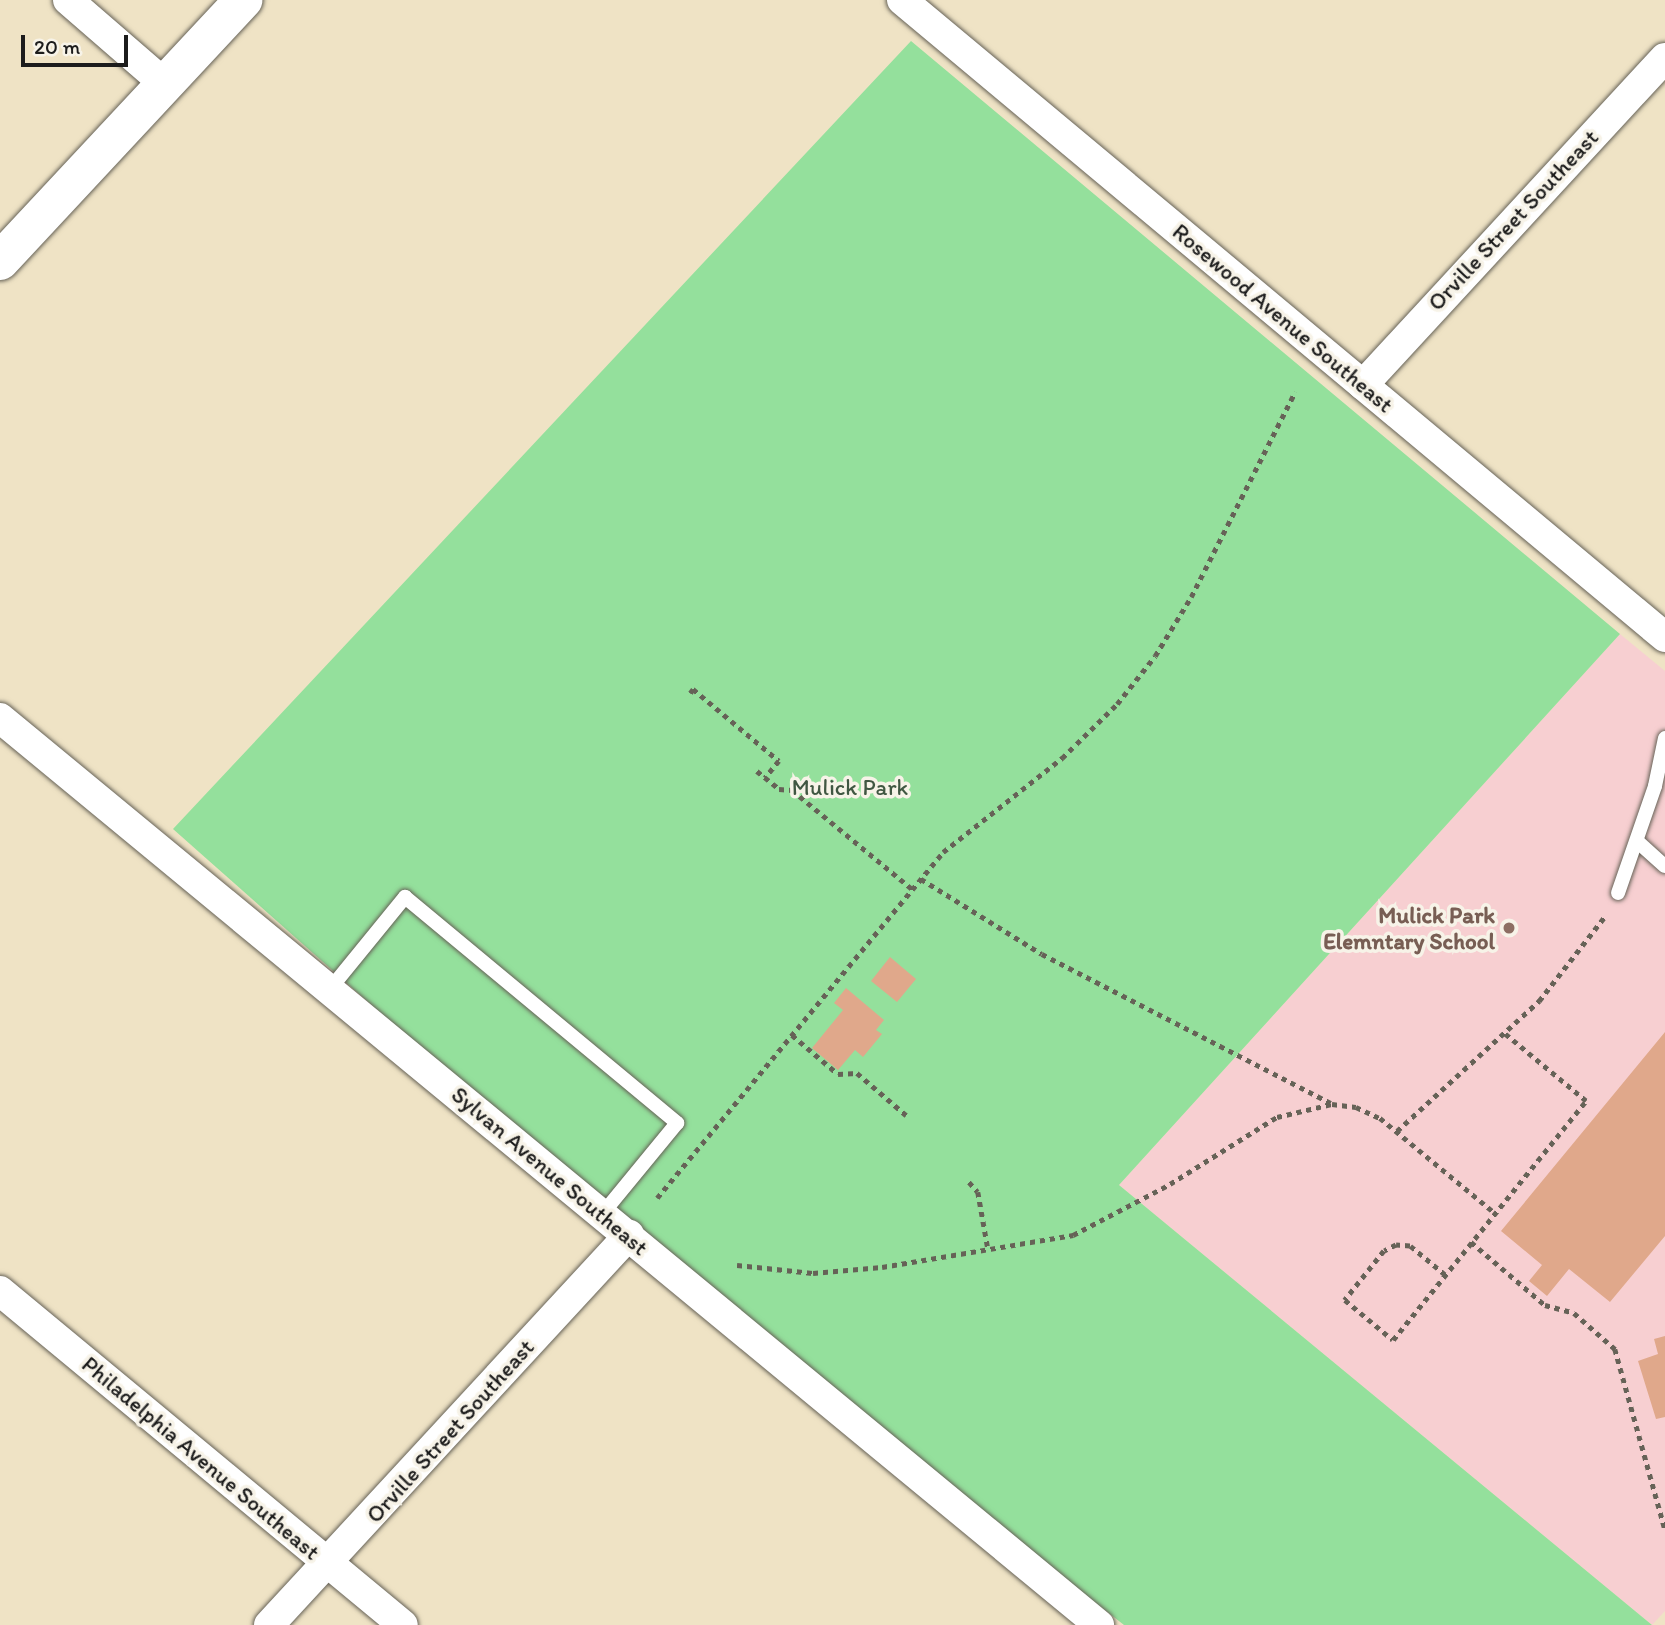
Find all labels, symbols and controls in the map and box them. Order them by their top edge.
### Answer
scale bar [24,21,131,65]
text: 20 m [34,34,80,59]
street label: Orville Street Southeast [1422,124,1604,316]
street label: Rosewood Avenue Southeast [1167,217,1399,419]
park label: Mulick Park [792,773,908,801]
place label: Mulick Park Elemntary School [1323,901,1495,955]
marker: Mulick Park Elemntary School [1501,920,1517,936]
street label: Sylvan Avenue Southeast [446,1081,654,1261]
street label: Orville Street Southeast [360,1334,540,1528]
street label: Philadelphia Avenue Southeast [76,1350,326,1566]

